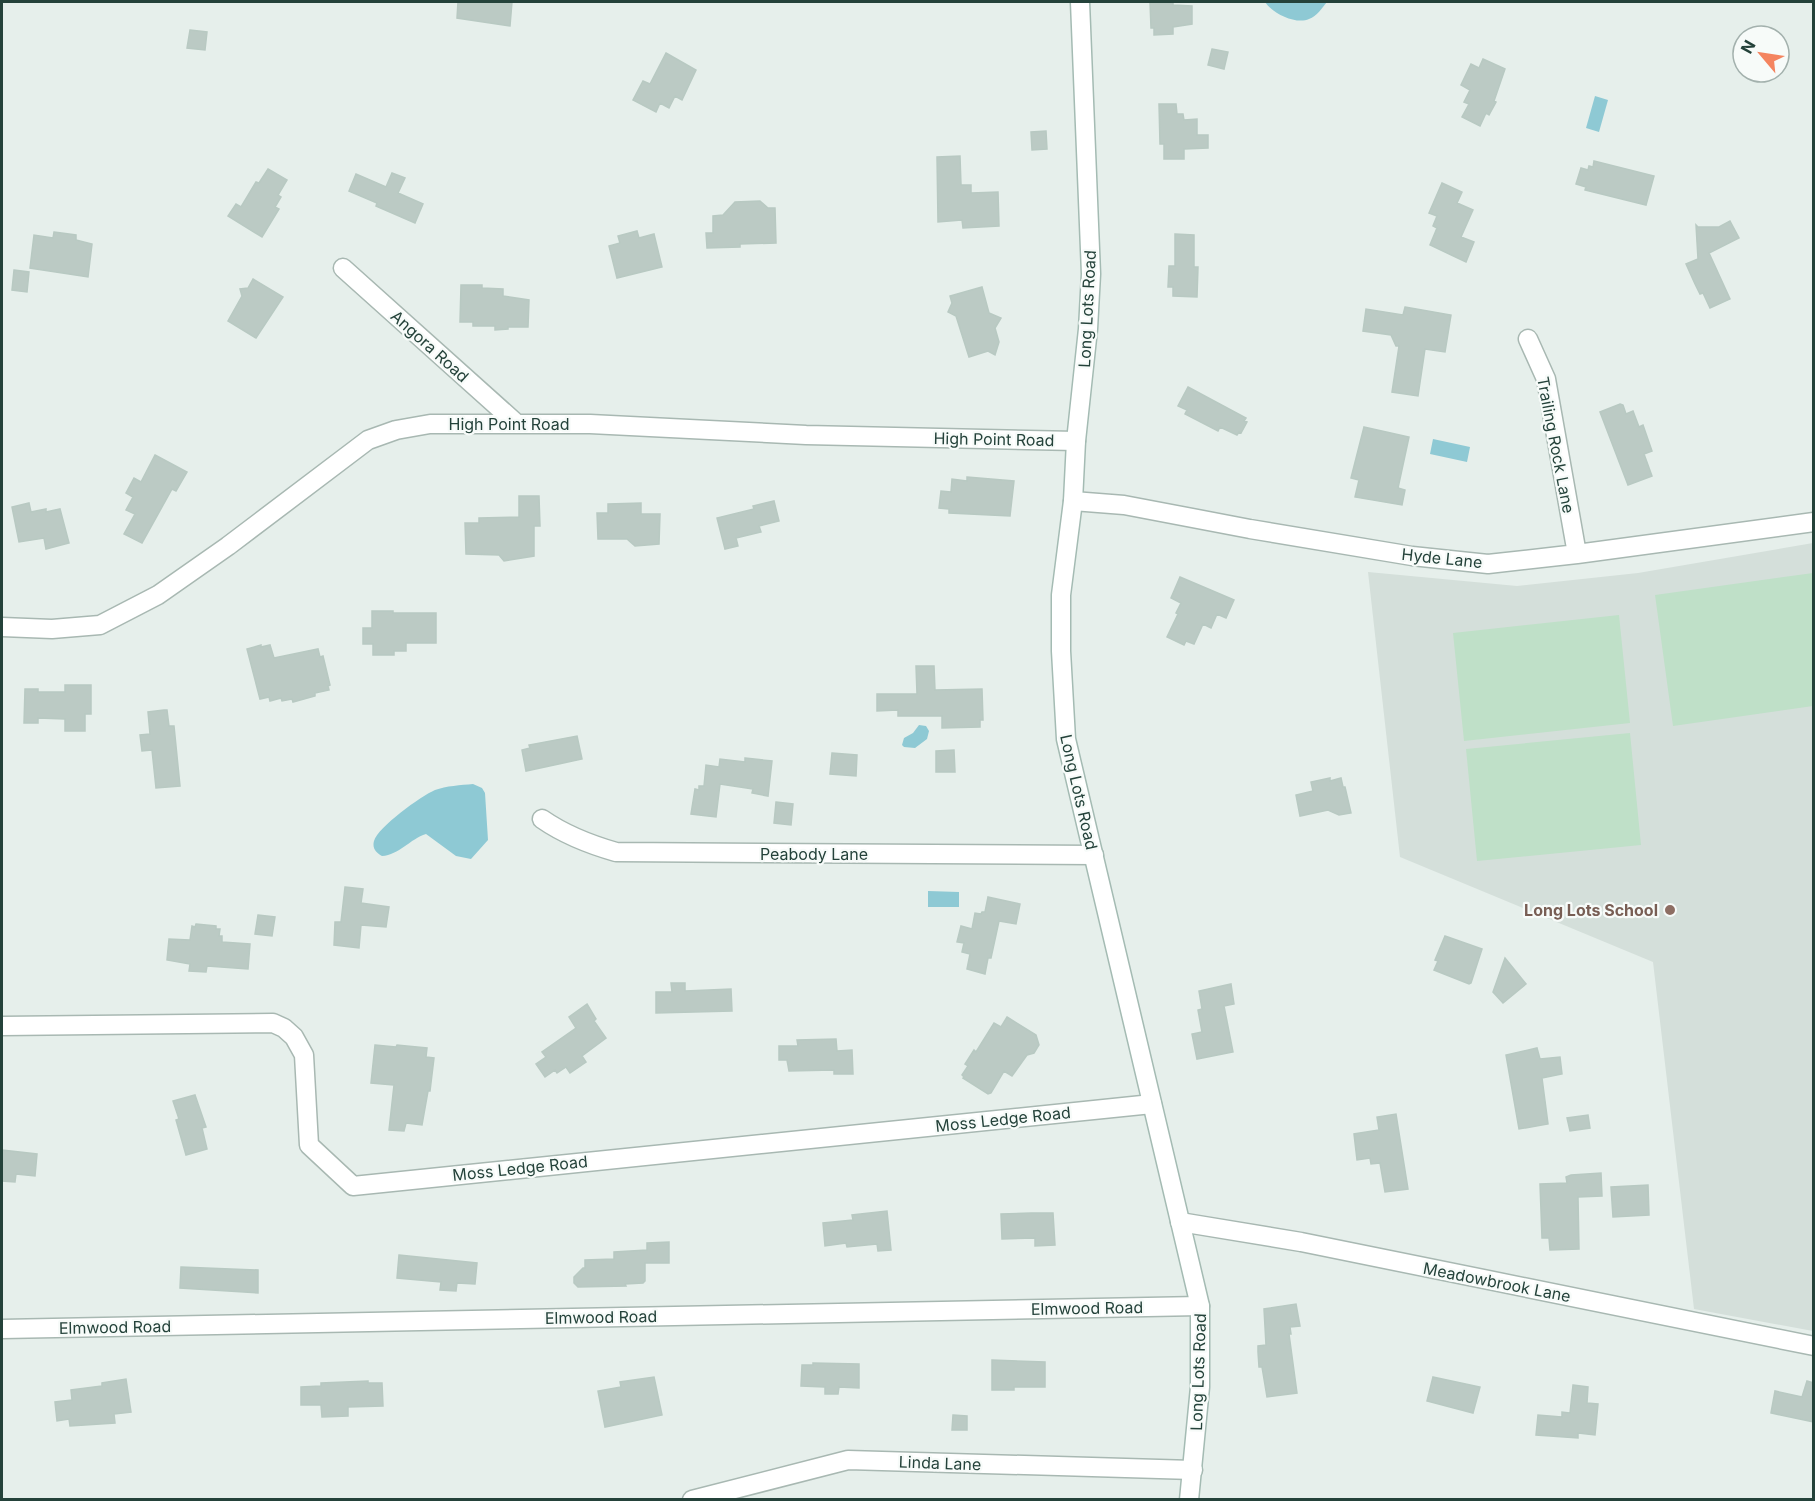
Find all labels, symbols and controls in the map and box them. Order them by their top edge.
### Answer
north arrow [1731,24,1791,84]
text: N [1736,37,1760,57]
street label: Long Lots Road [1074,250,1100,368]
street label: Angora Road [387,306,473,386]
street label: Trailing Rock Lane [1533,375,1579,515]
street label: High Point Road [449,414,569,434]
street label: High Point Road [933,428,1055,450]
street label: Hyde Lane [1401,544,1483,572]
street label: Long Lots Road [1056,732,1102,852]
street label: Peabody Lane [760,844,868,864]
place label: Long Lots School [1524,900,1658,920]
marker: Long Lots School [1663,903,1677,917]
street label: Moss Ledge Road [934,1102,1072,1136]
street label: Moss Ledge Road [451,1151,589,1185]
street label: Meadowbrook Lane [1421,1258,1573,1306]
street label: Elmwood Road [1031,1297,1143,1319]
street label: Elmwood Road [545,1306,657,1328]
street label: Long Lots Road [1186,1313,1210,1431]
street label: Elmwood Road [59,1316,171,1338]
street label: Linda Lane [898,1452,982,1474]

